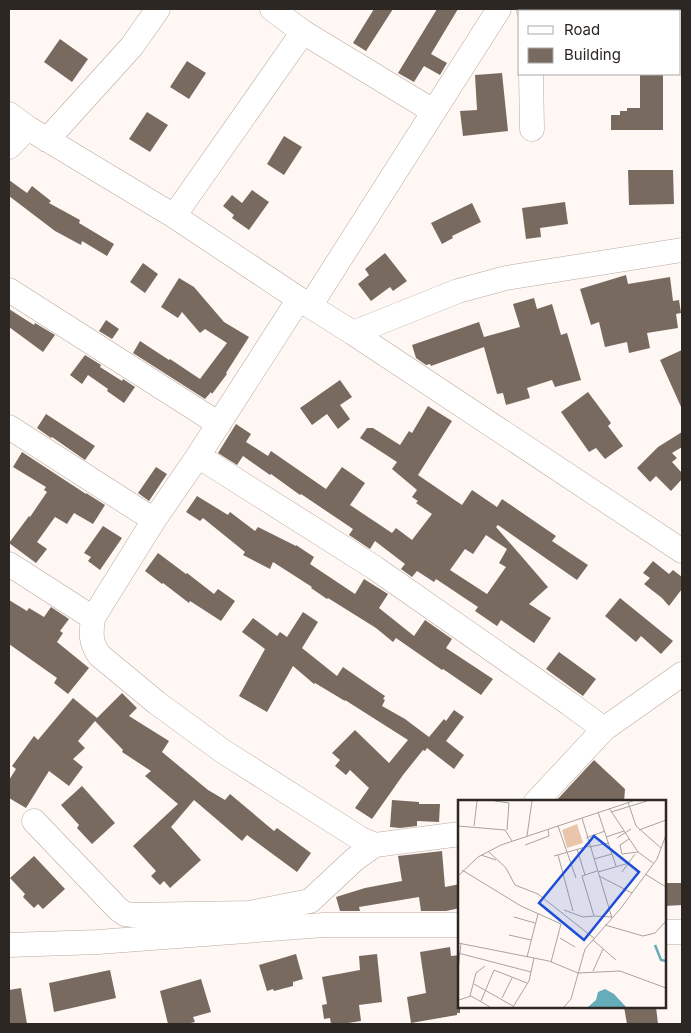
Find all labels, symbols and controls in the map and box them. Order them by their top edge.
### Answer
legend [518,10,681,75]
text: Road [564,20,600,39]
text: Building [564,45,621,64]
inset map [458,800,666,1008]

